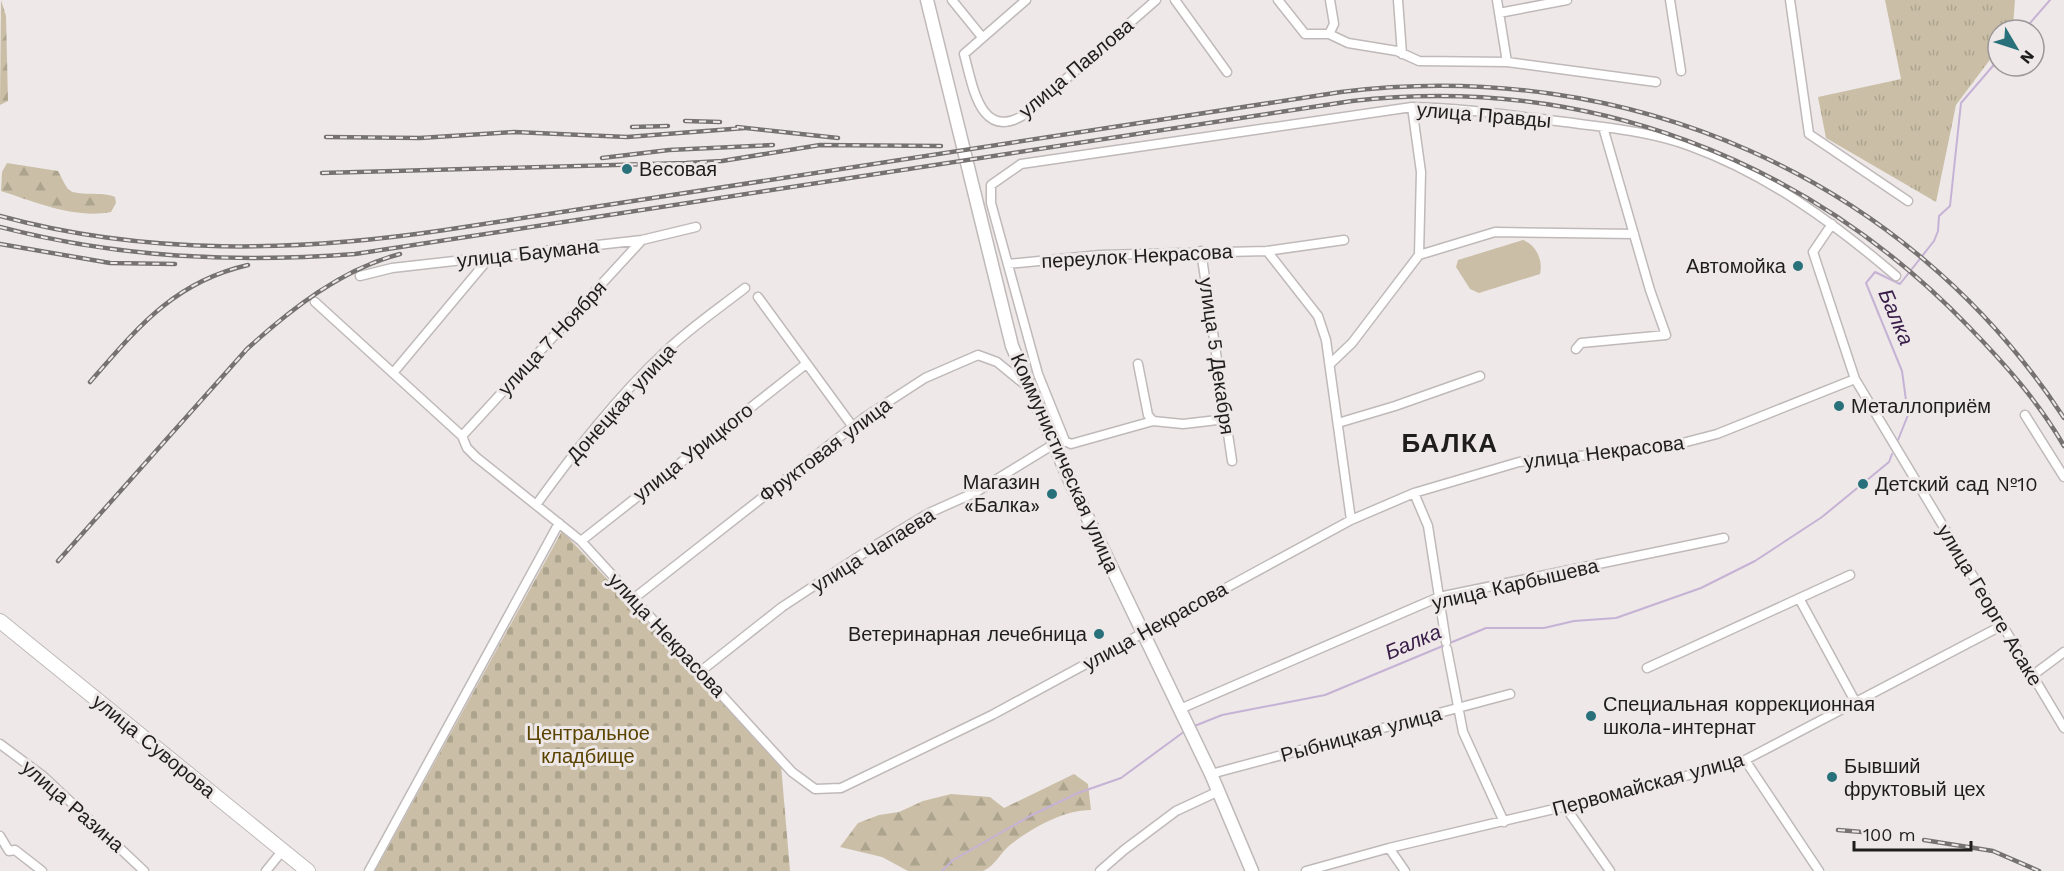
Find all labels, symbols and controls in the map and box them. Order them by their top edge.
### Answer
street label: улица Павлова [1014,13,1139,123]
north arrow [1986,18,2046,78]
text: N [2016,47,2038,68]
street label: улица Правды [1416,97,1552,133]
place label: Весовая [639,157,717,181]
marker: Весовая [620,162,634,176]
street label: улица Баумана [456,234,601,272]
street label: переулок Некрасова [1041,239,1234,273]
place label: Автомойка [1686,254,1787,278]
marker: Автомойка [1791,259,1805,273]
street label: улица 7 Ноября [493,276,611,400]
street label: улица 5 Декабря [1194,276,1240,436]
water label: Балка [1874,285,1919,349]
street label: Донецкая улица [561,338,681,467]
street label: Коммунистическая улица [1006,350,1125,577]
street label: Фруктовая улица [754,392,897,508]
place label: Металлоприём [1851,394,1991,418]
street label: улица Урицкого [628,398,758,506]
marker: Металлоприём [1832,399,1846,413]
district label: БАЛКА [1401,428,1499,458]
street label: улица Некрасова [1523,430,1686,474]
place label: Магазин «Балка» [963,470,1040,517]
place label: Детский сад №10 [1875,472,2038,496]
marker: Детский сад №10 [1856,477,1870,491]
marker: Магазин «Балка» [1045,487,1059,501]
street label: улица Чапаева [807,502,940,597]
street label: улица Георге Асаке [1932,520,2048,690]
street label: улица Карбышева [1429,553,1601,615]
street label: улица Некрасова [603,568,731,703]
street label: улица Некрасова [1079,576,1232,676]
water label: Балка [1381,619,1445,664]
place label: Ветеринарная лечебница [848,622,1088,646]
marker: Ветеринарная лечебница [1092,627,1106,641]
street label: улица Суворова [88,689,221,804]
place label: Специальная коррекционная школа-интернат [1603,692,1875,739]
street label: Рыбницкая улица [1278,701,1445,767]
marker: Специальная коррекционная школа-интернат [1584,709,1598,723]
park label: Центральное кладбище [526,721,650,768]
street label: Первомайская улица [1550,747,1747,821]
place label: Бывший фруктовый цех [1844,754,1985,801]
street label: улица Разина [17,755,130,858]
marker: Бывший фруктовый цех [1825,770,1839,784]
scale bar [1854,814,1971,852]
text: 100 m [1863,824,1916,845]

